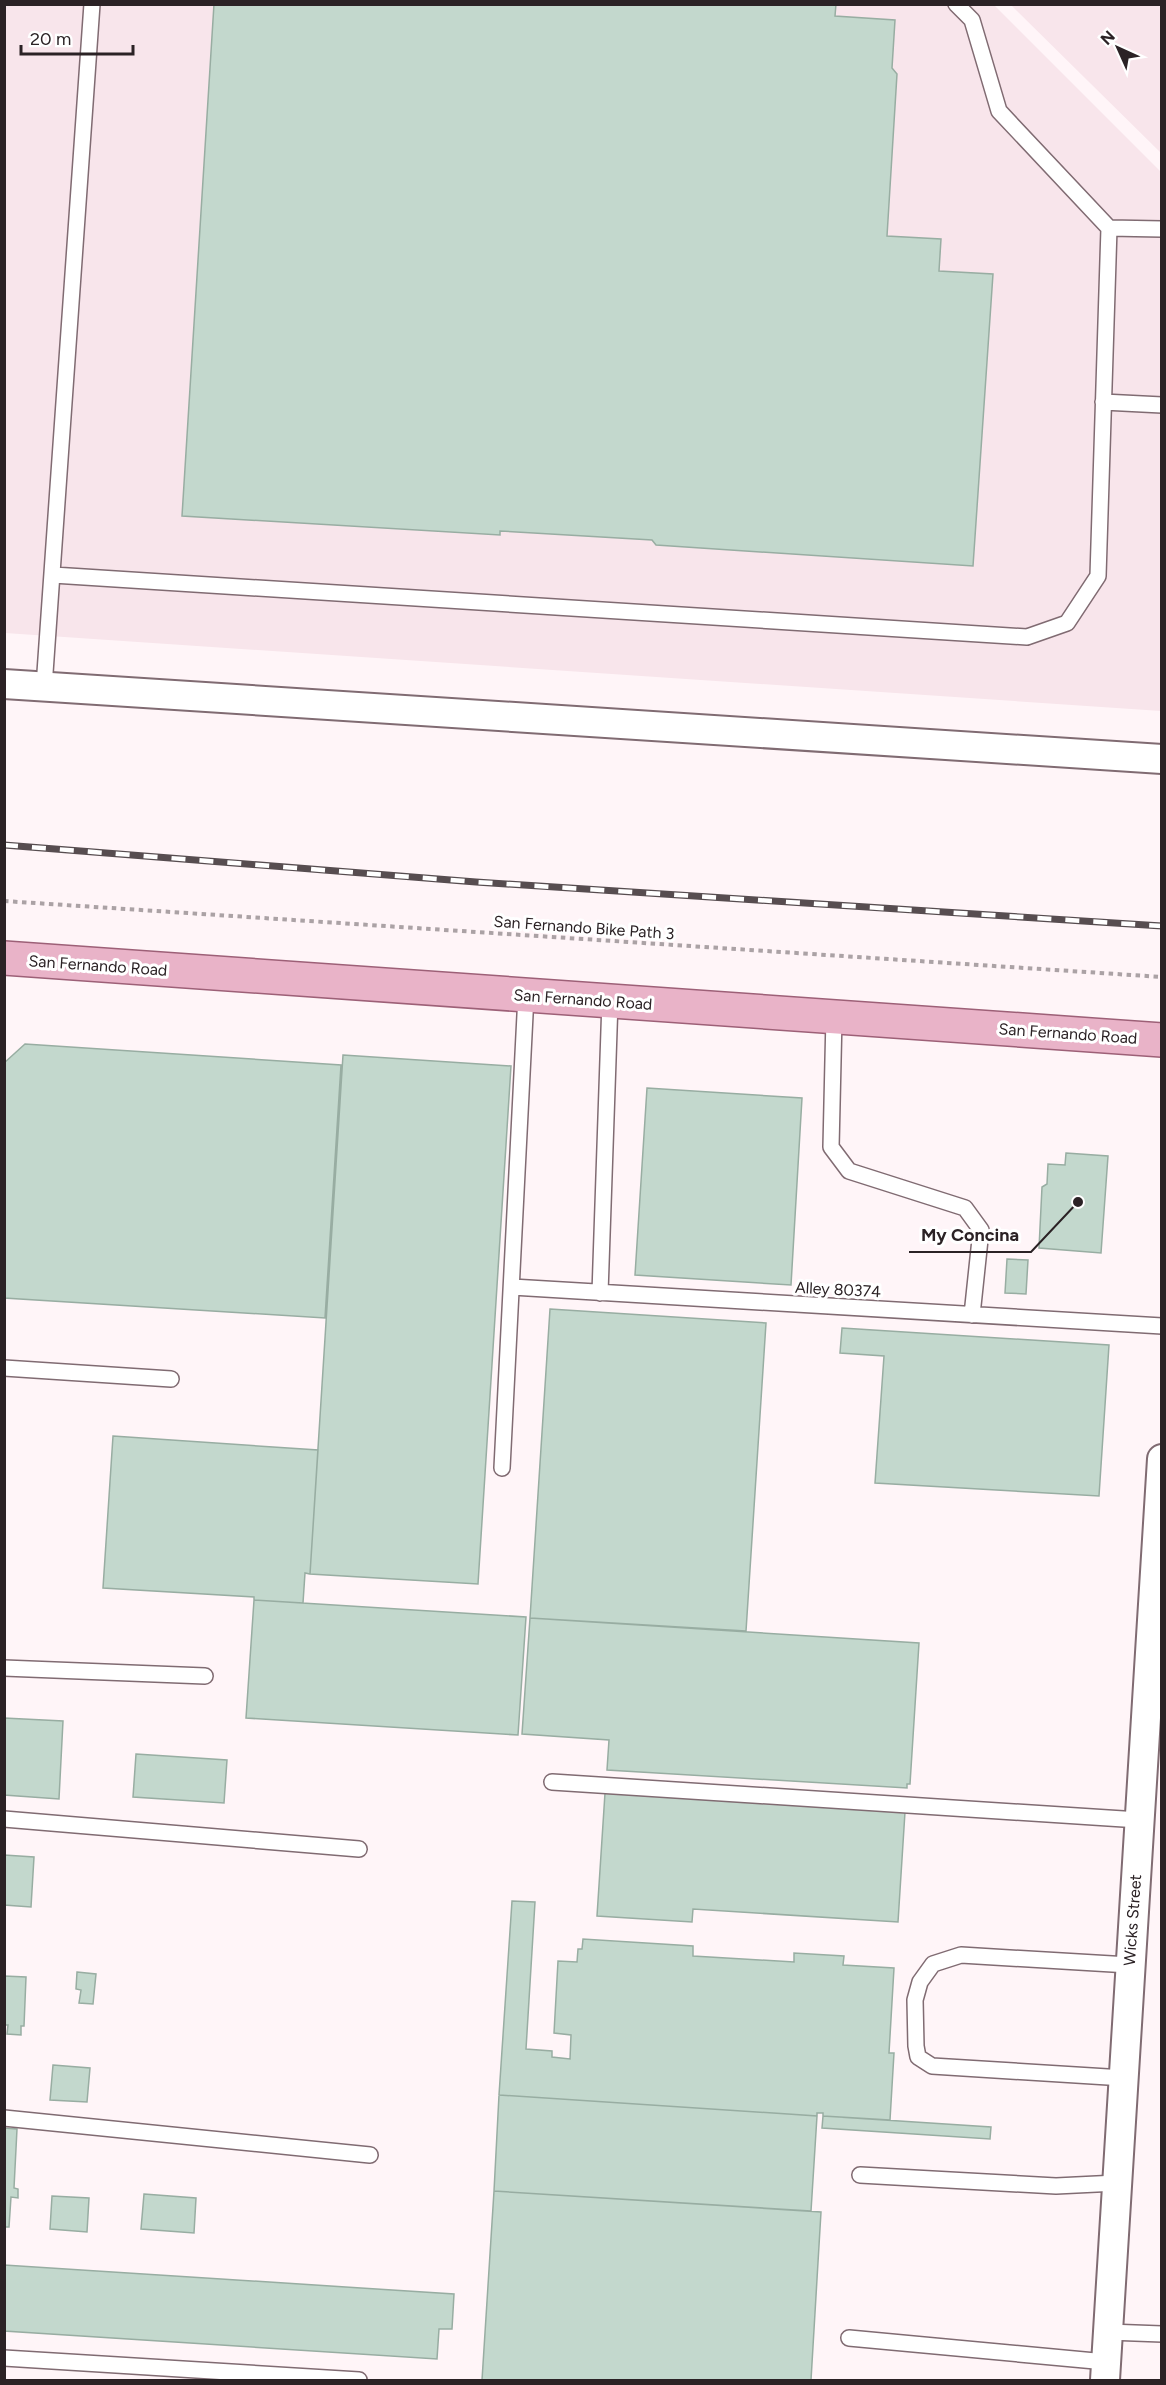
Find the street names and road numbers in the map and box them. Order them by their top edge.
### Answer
street label: San Fernando Bike Path 3 [493,912,675,943]
street label: San Fernando Road [28,951,168,980]
street label: San Fernando Road [513,985,653,1014]
street label: San Fernando Road [998,1019,1138,1048]
street label: Alley 80374 [794,1278,882,1301]
street label: Wicks Street [1120,1874,1145,1966]

